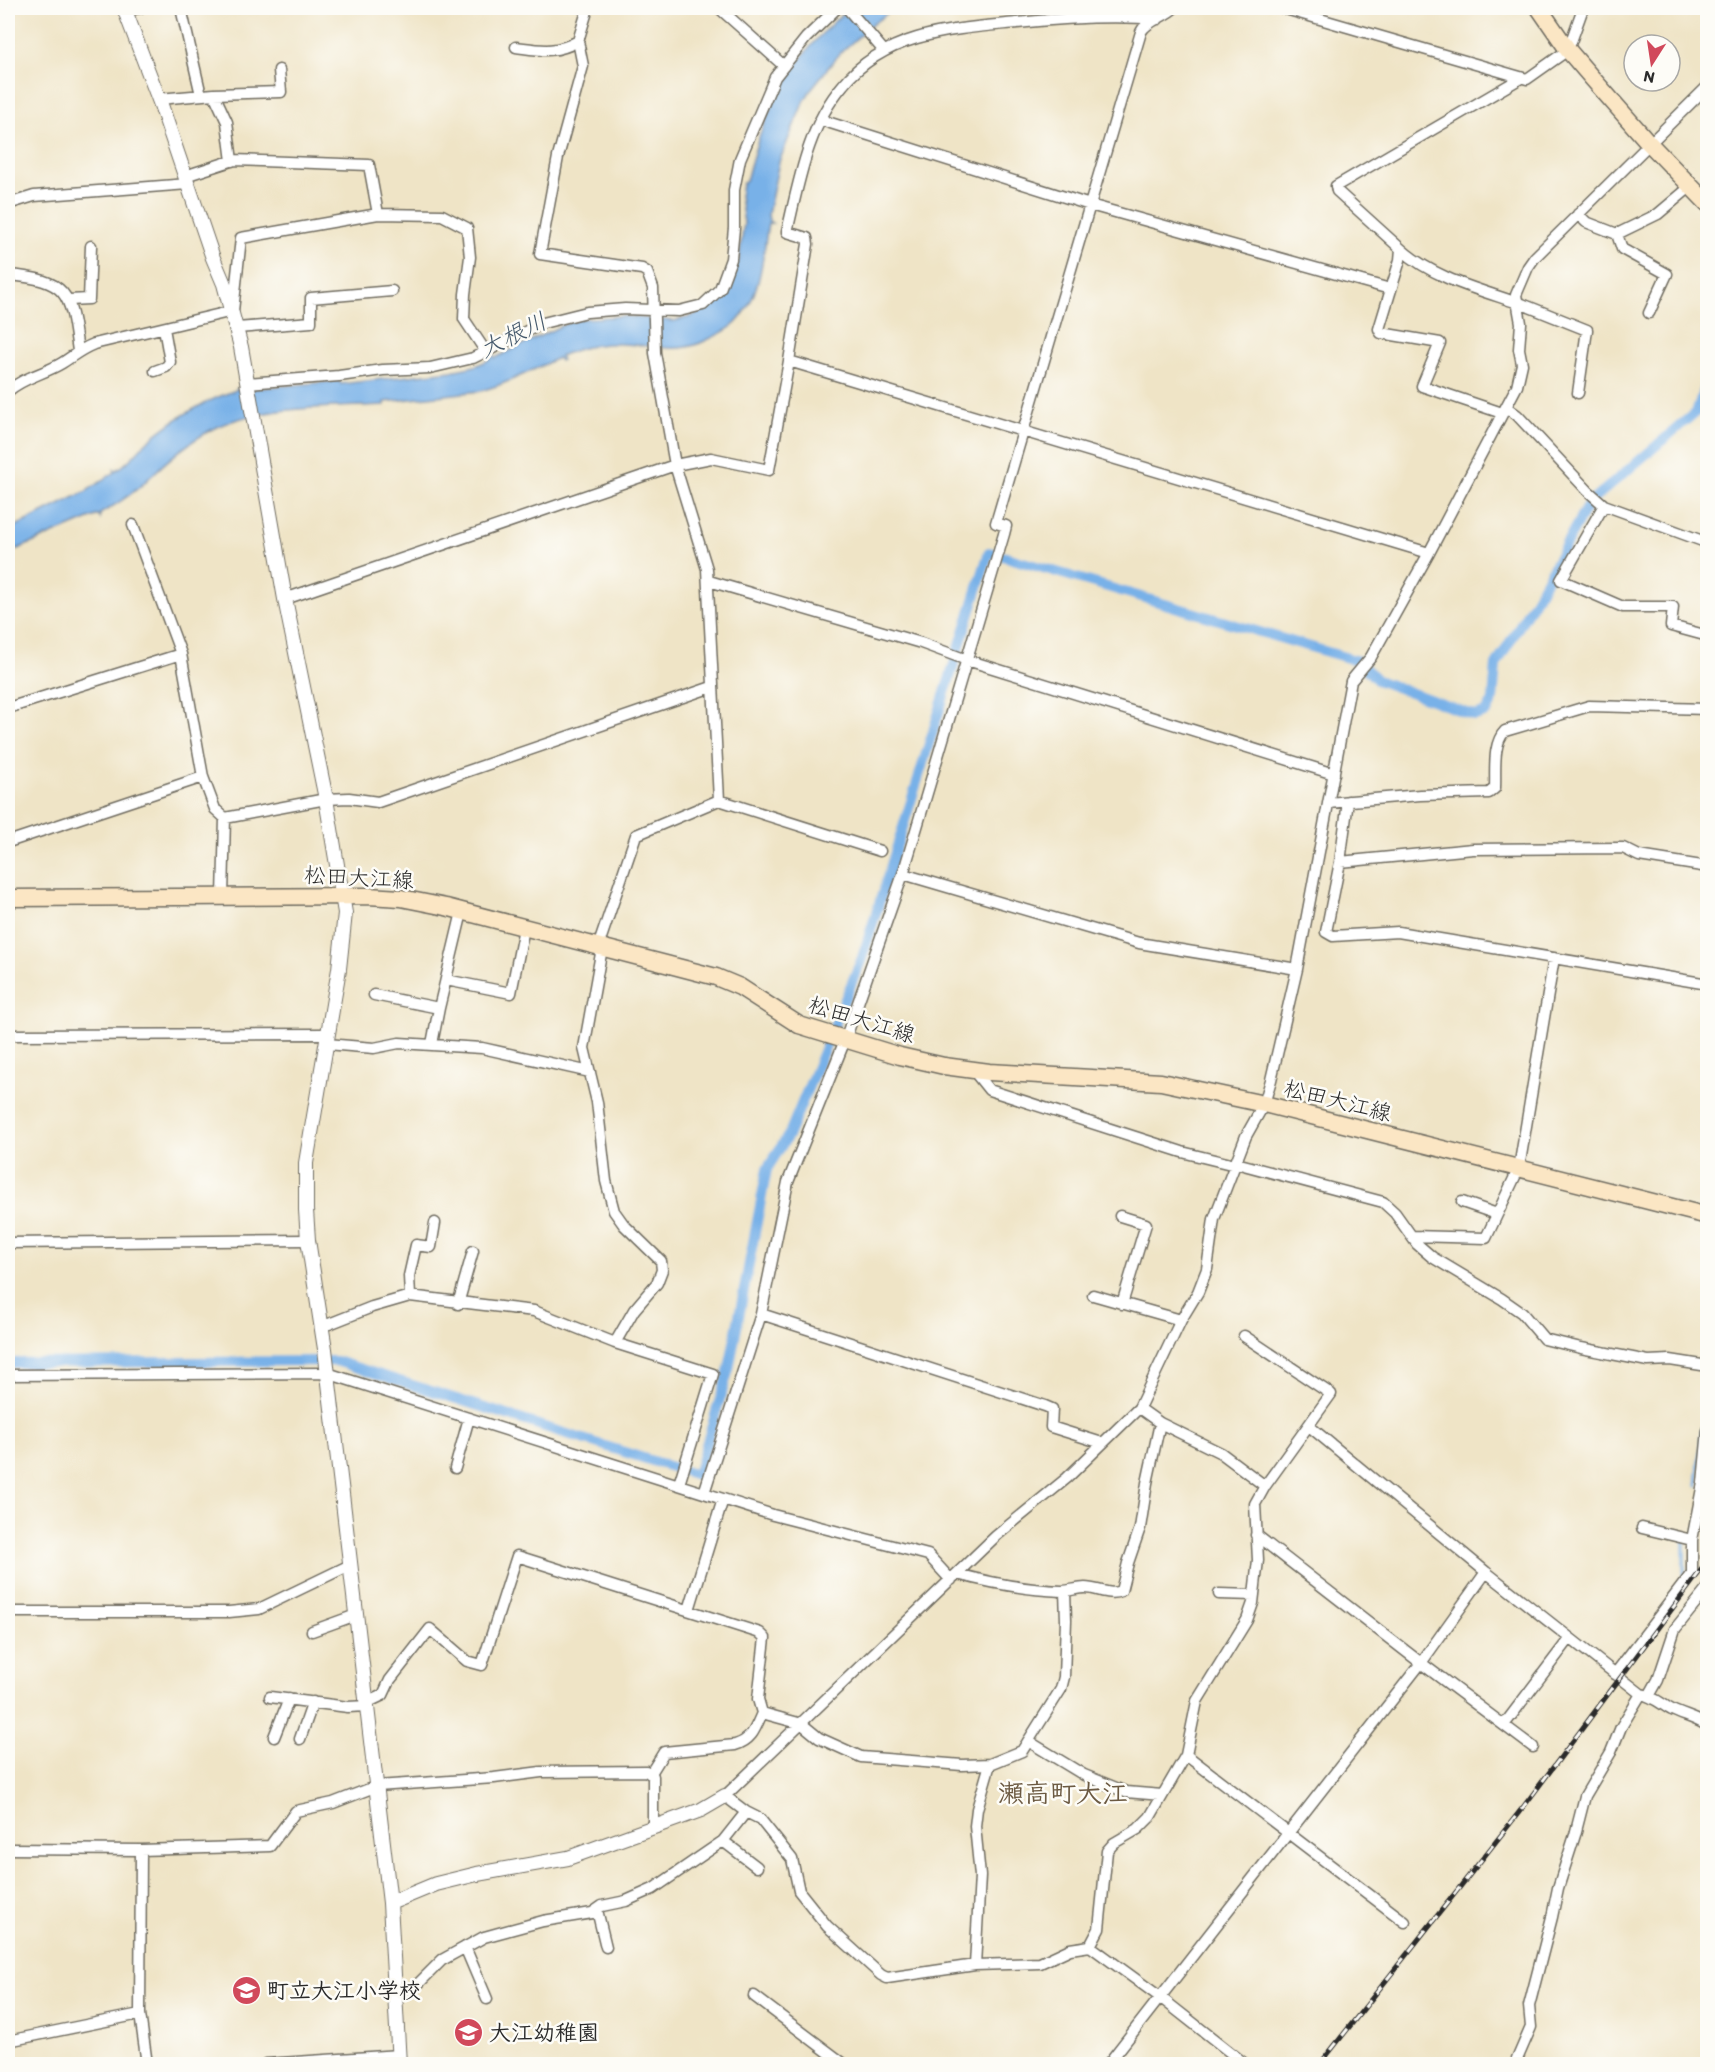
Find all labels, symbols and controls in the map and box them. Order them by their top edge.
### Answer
north arrow [1622,33,1682,93]
text: N [1642,67,1656,88]
water label: 大根川 [474,306,551,363]
street label: 松田大江線 [303,861,415,894]
street label: 松田大江線 [805,990,918,1048]
street label: 松田大江線 [1281,1074,1395,1127]
district label: 瀬高町大江 [998,1777,1128,1809]
school or university icon: 町立大江小学校 [230,1974,262,2006]
place label: 町立大江小学校 [267,1977,421,2004]
school or university icon: 大江幼稚園 [452,2016,484,2048]
place label: 大江幼稚園 [489,2019,599,2046]

